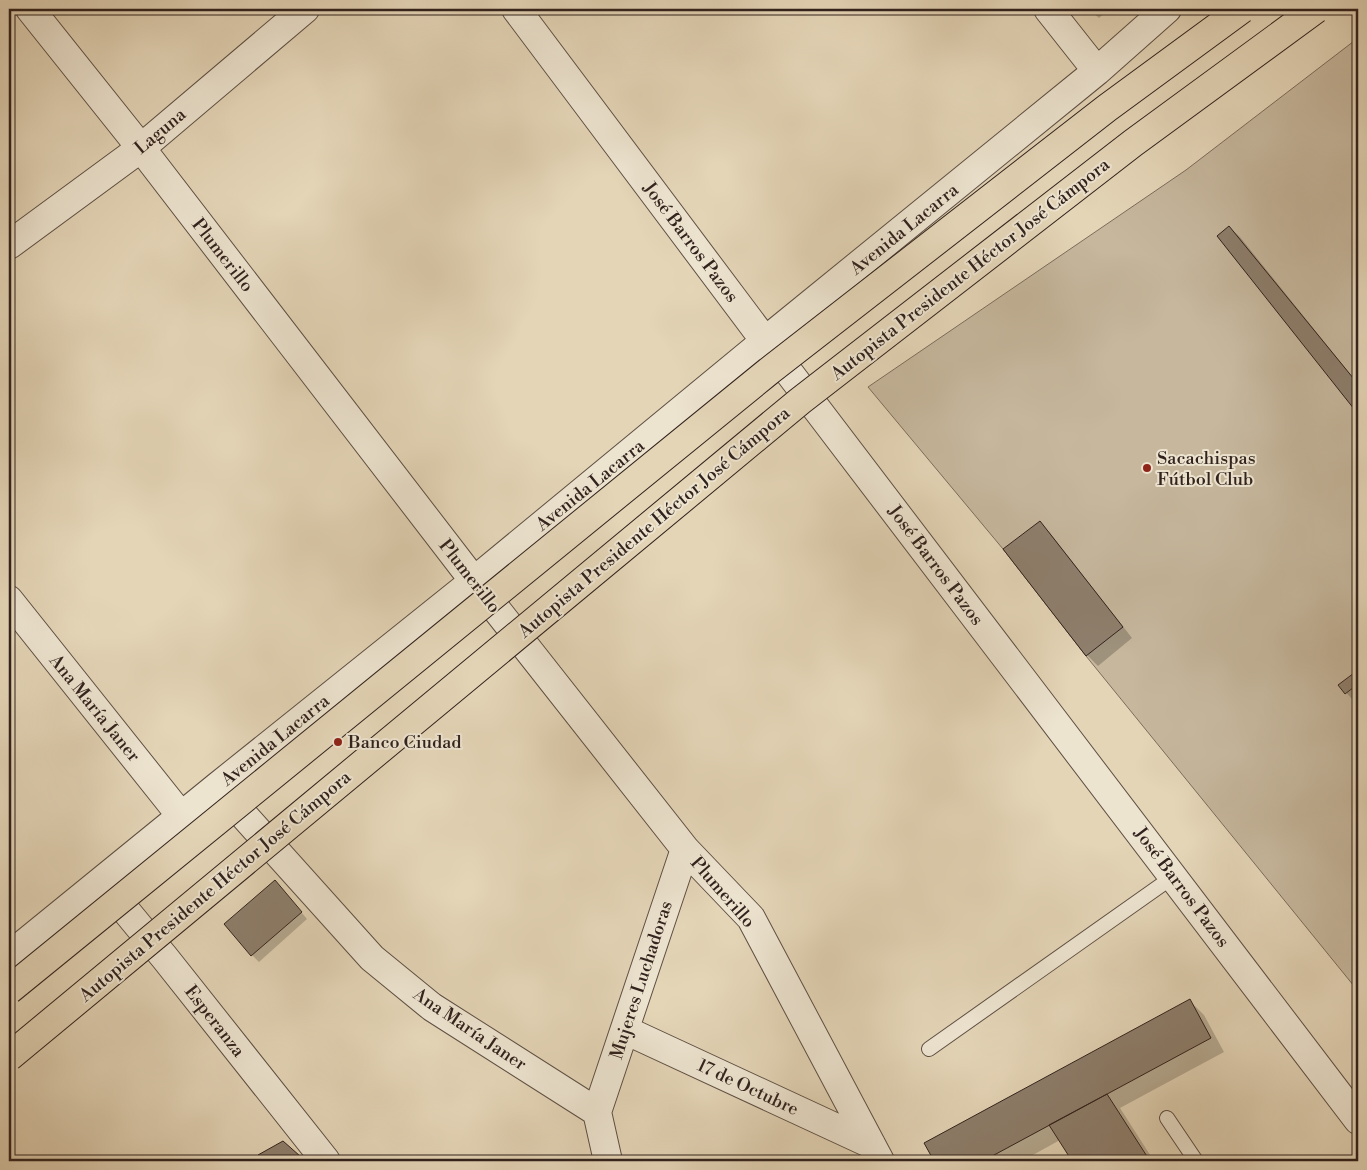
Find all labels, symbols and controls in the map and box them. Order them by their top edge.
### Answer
street label: Laguna [130,103,192,160]
street label: Autopista Presidente Héctor José Cámpora [825,153,1115,386]
street label: José Barros Pazos [637,177,743,307]
street label: Avenida Lacarra [845,178,964,281]
street label: Plumerillo [187,214,259,297]
street label: Autopista Presidente Héctor José Cámpora [513,401,796,644]
street label: Avenida Lacarra [531,434,650,537]
place label: Sacachispas Fútbol Club [1157,447,1256,491]
marker: Sacachispas Fútbol Club [1141,462,1153,474]
street label: José Barros Pazos [882,500,988,630]
street label: Plumerillo [434,535,506,618]
street label: Ana María Janer [43,649,145,767]
street label: Avenida Lacarra [216,689,335,792]
place label: Banco Ciudad [347,731,462,754]
marker: Banco Ciudad [332,736,344,748]
street label: Autopista Presidente Héctor José Cámpora [74,765,357,1008]
street label: José Barros Pazos [1128,822,1234,952]
street label: Plumerillo [685,852,760,933]
street label: Mujeres Luchadoras [605,898,678,1062]
street label: Esperanza [179,981,250,1063]
street label: Ana María Janer [408,982,531,1076]
street label: 17 de Octubre [693,1054,802,1121]

